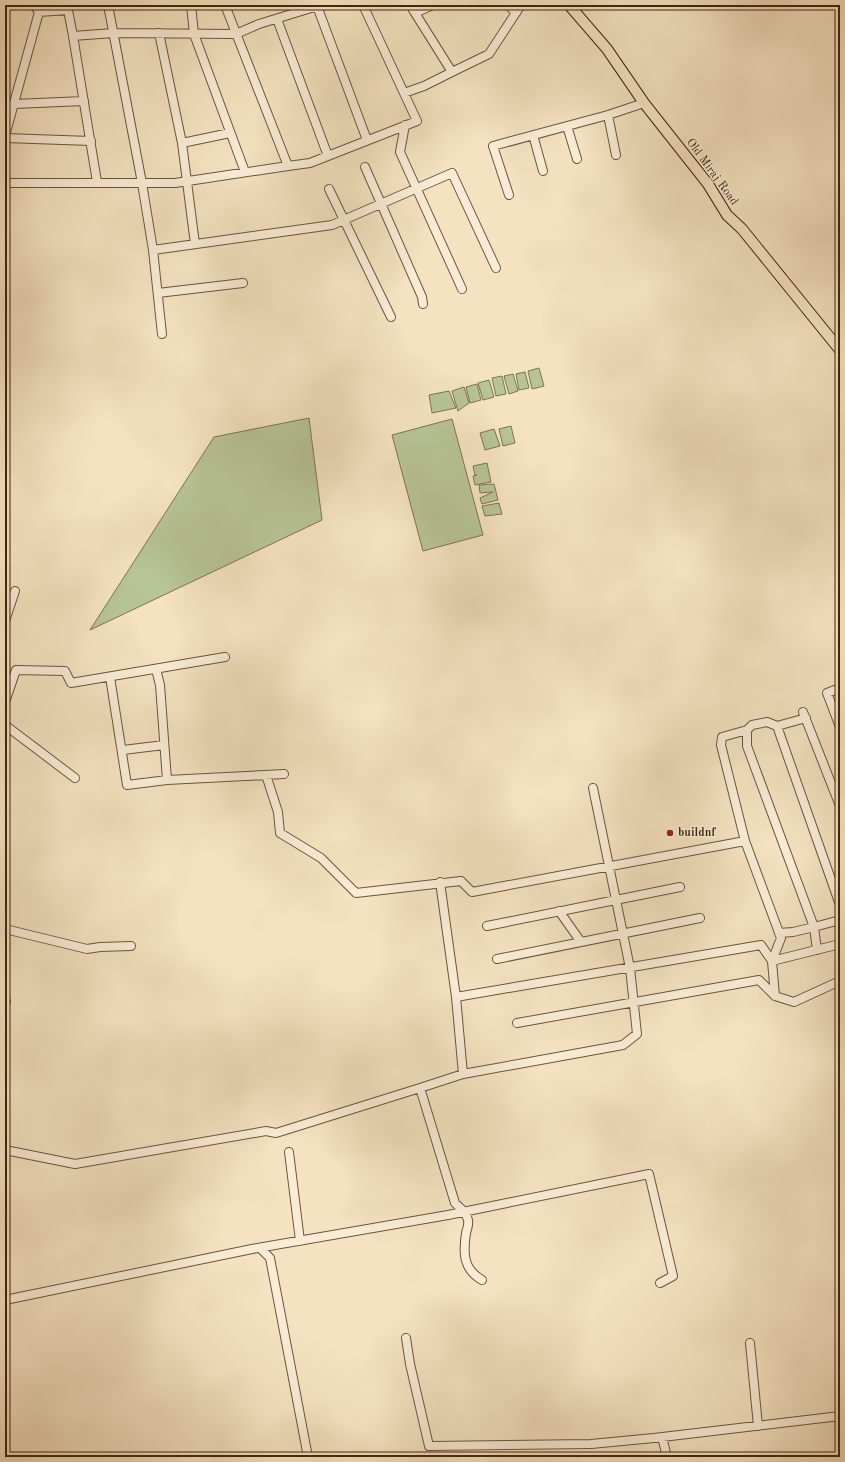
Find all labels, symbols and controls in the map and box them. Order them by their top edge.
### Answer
street label: Old Miraj Road [684,136,740,208]
place label: buildnf [678,827,716,839]
marker: buildnf [665,828,675,838]

